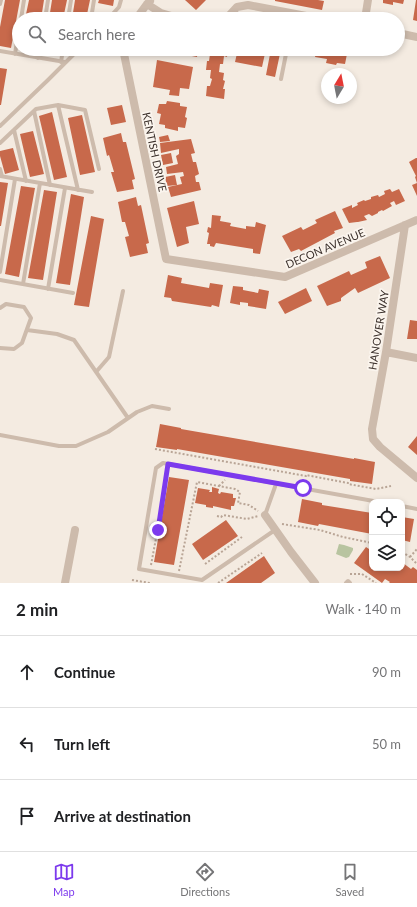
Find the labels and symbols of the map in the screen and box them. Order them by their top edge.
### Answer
north arrow [321,68,357,104]
street label: KENTISH DRIVE [140,111,170,193]
street label: DECON AVENUE [283,225,367,271]
street label: HANOVER WAY [365,289,391,371]
route start [294,479,312,497]
route end [149,521,167,539]

